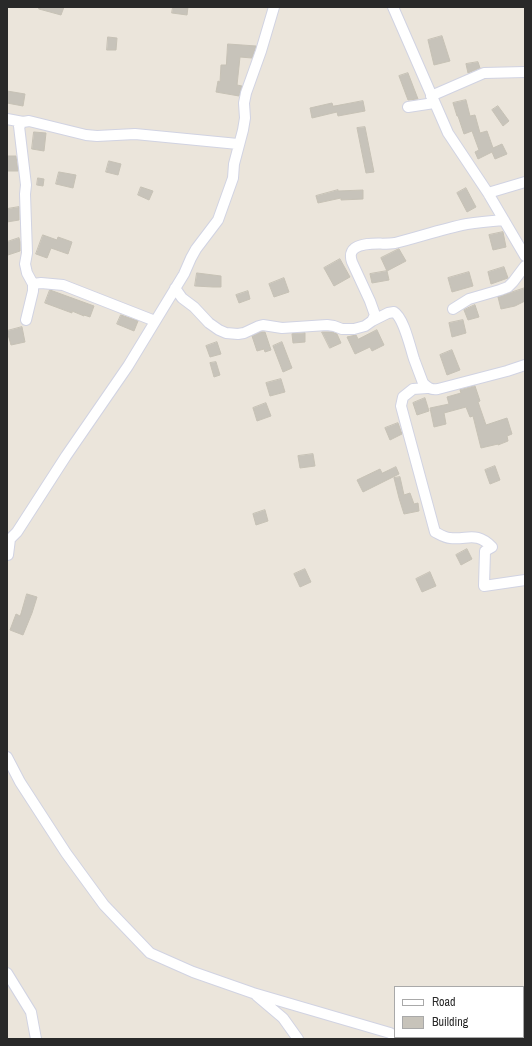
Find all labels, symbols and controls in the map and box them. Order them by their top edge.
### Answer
legend [394,986,524,1038]
text: Road [432,994,456,1010]
text: Building [432,1014,468,1030]

